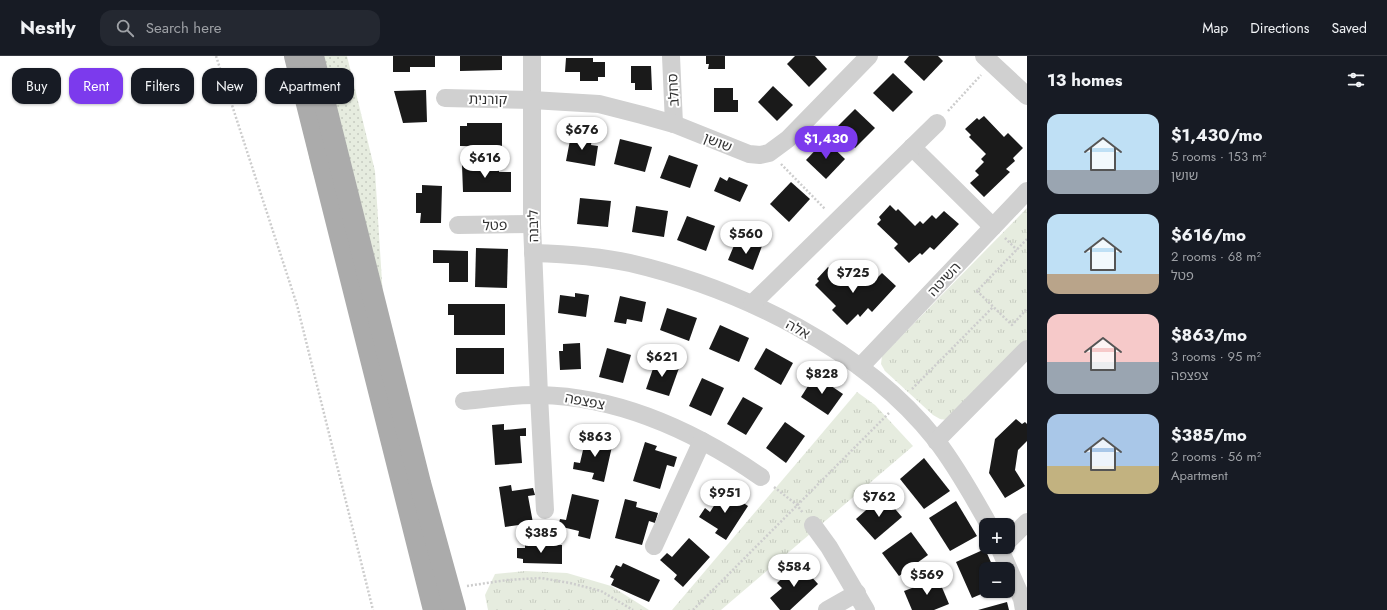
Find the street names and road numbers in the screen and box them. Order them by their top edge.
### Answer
street label: סחלב [662,73,684,107]
street label: קורנית [468,89,508,109]
street label: שושן [701,127,735,157]
street label: ליבנה [523,210,543,242]
street label: פטל [483,215,507,235]
street label: השיטה [923,257,965,301]
street label: אלה [782,314,814,344]
street label: צפצפה [563,387,607,415]

